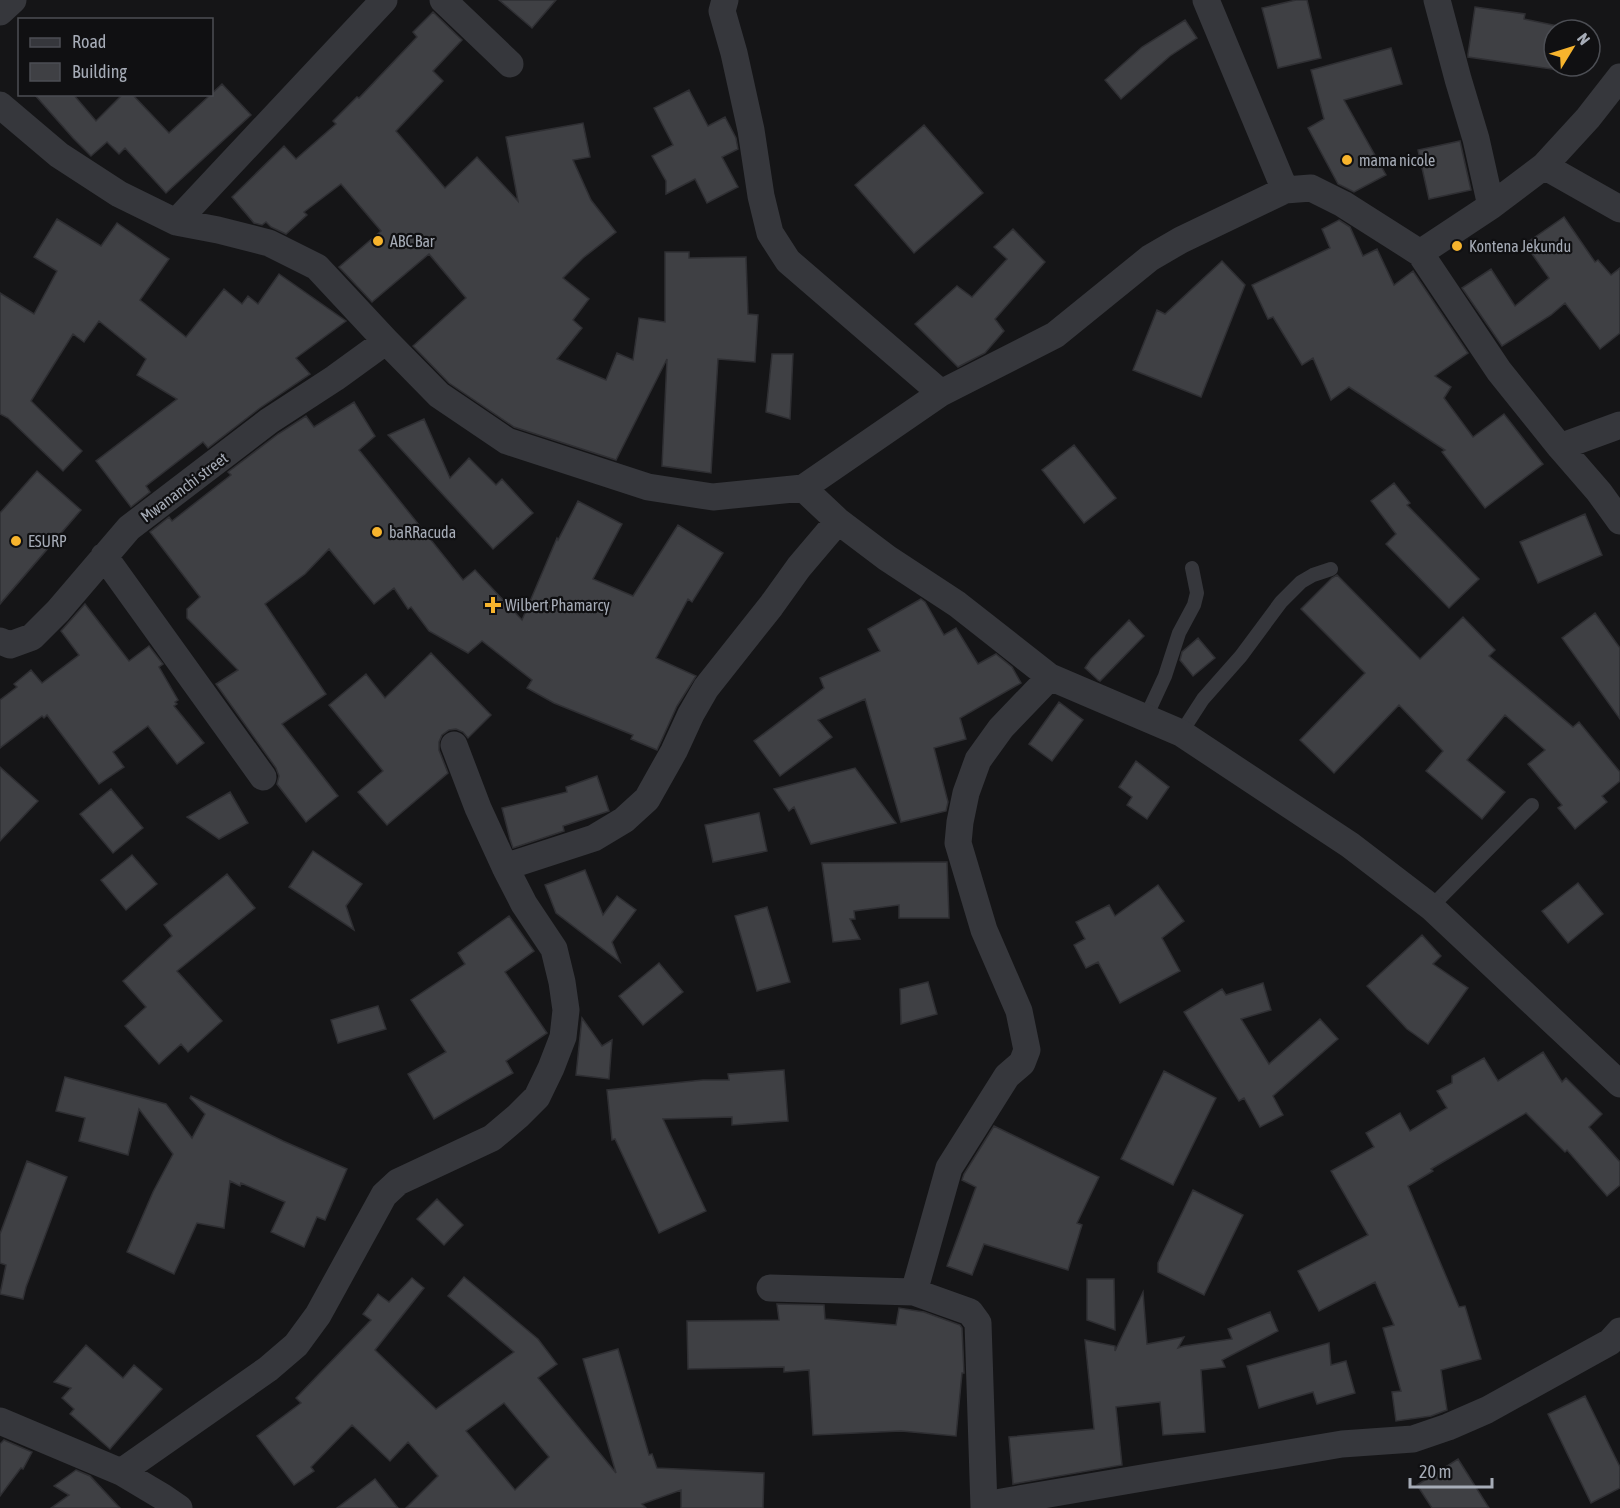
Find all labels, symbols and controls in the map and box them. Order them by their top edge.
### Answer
legend [18,18,213,96]
north arrow [1542,18,1602,78]
text: N [1574,29,1594,48]
text: Road [72,31,106,52]
text: Building [72,61,127,82]
place label: mama nicole [1359,151,1435,169]
marker: mama nicole [1340,153,1354,167]
place label: ABC Bar [390,232,435,250]
marker: ABC Bar [371,234,385,248]
place label: Kontena Jekundu [1469,237,1571,255]
marker: Kontena Jekundu [1450,239,1464,253]
street label: Mwananchi street [137,448,231,526]
place label: baRRacuda [389,523,456,541]
marker: baRRacuda [370,525,384,539]
place label: ESURP [28,532,67,550]
marker: ESURP [9,534,23,548]
place label: Wilbert Phamarcy [505,596,610,615]
marker: Wilbert Phamarcy [486,598,500,612]
scale bar [1410,1451,1492,1489]
text: 20 m [1419,1461,1451,1482]

